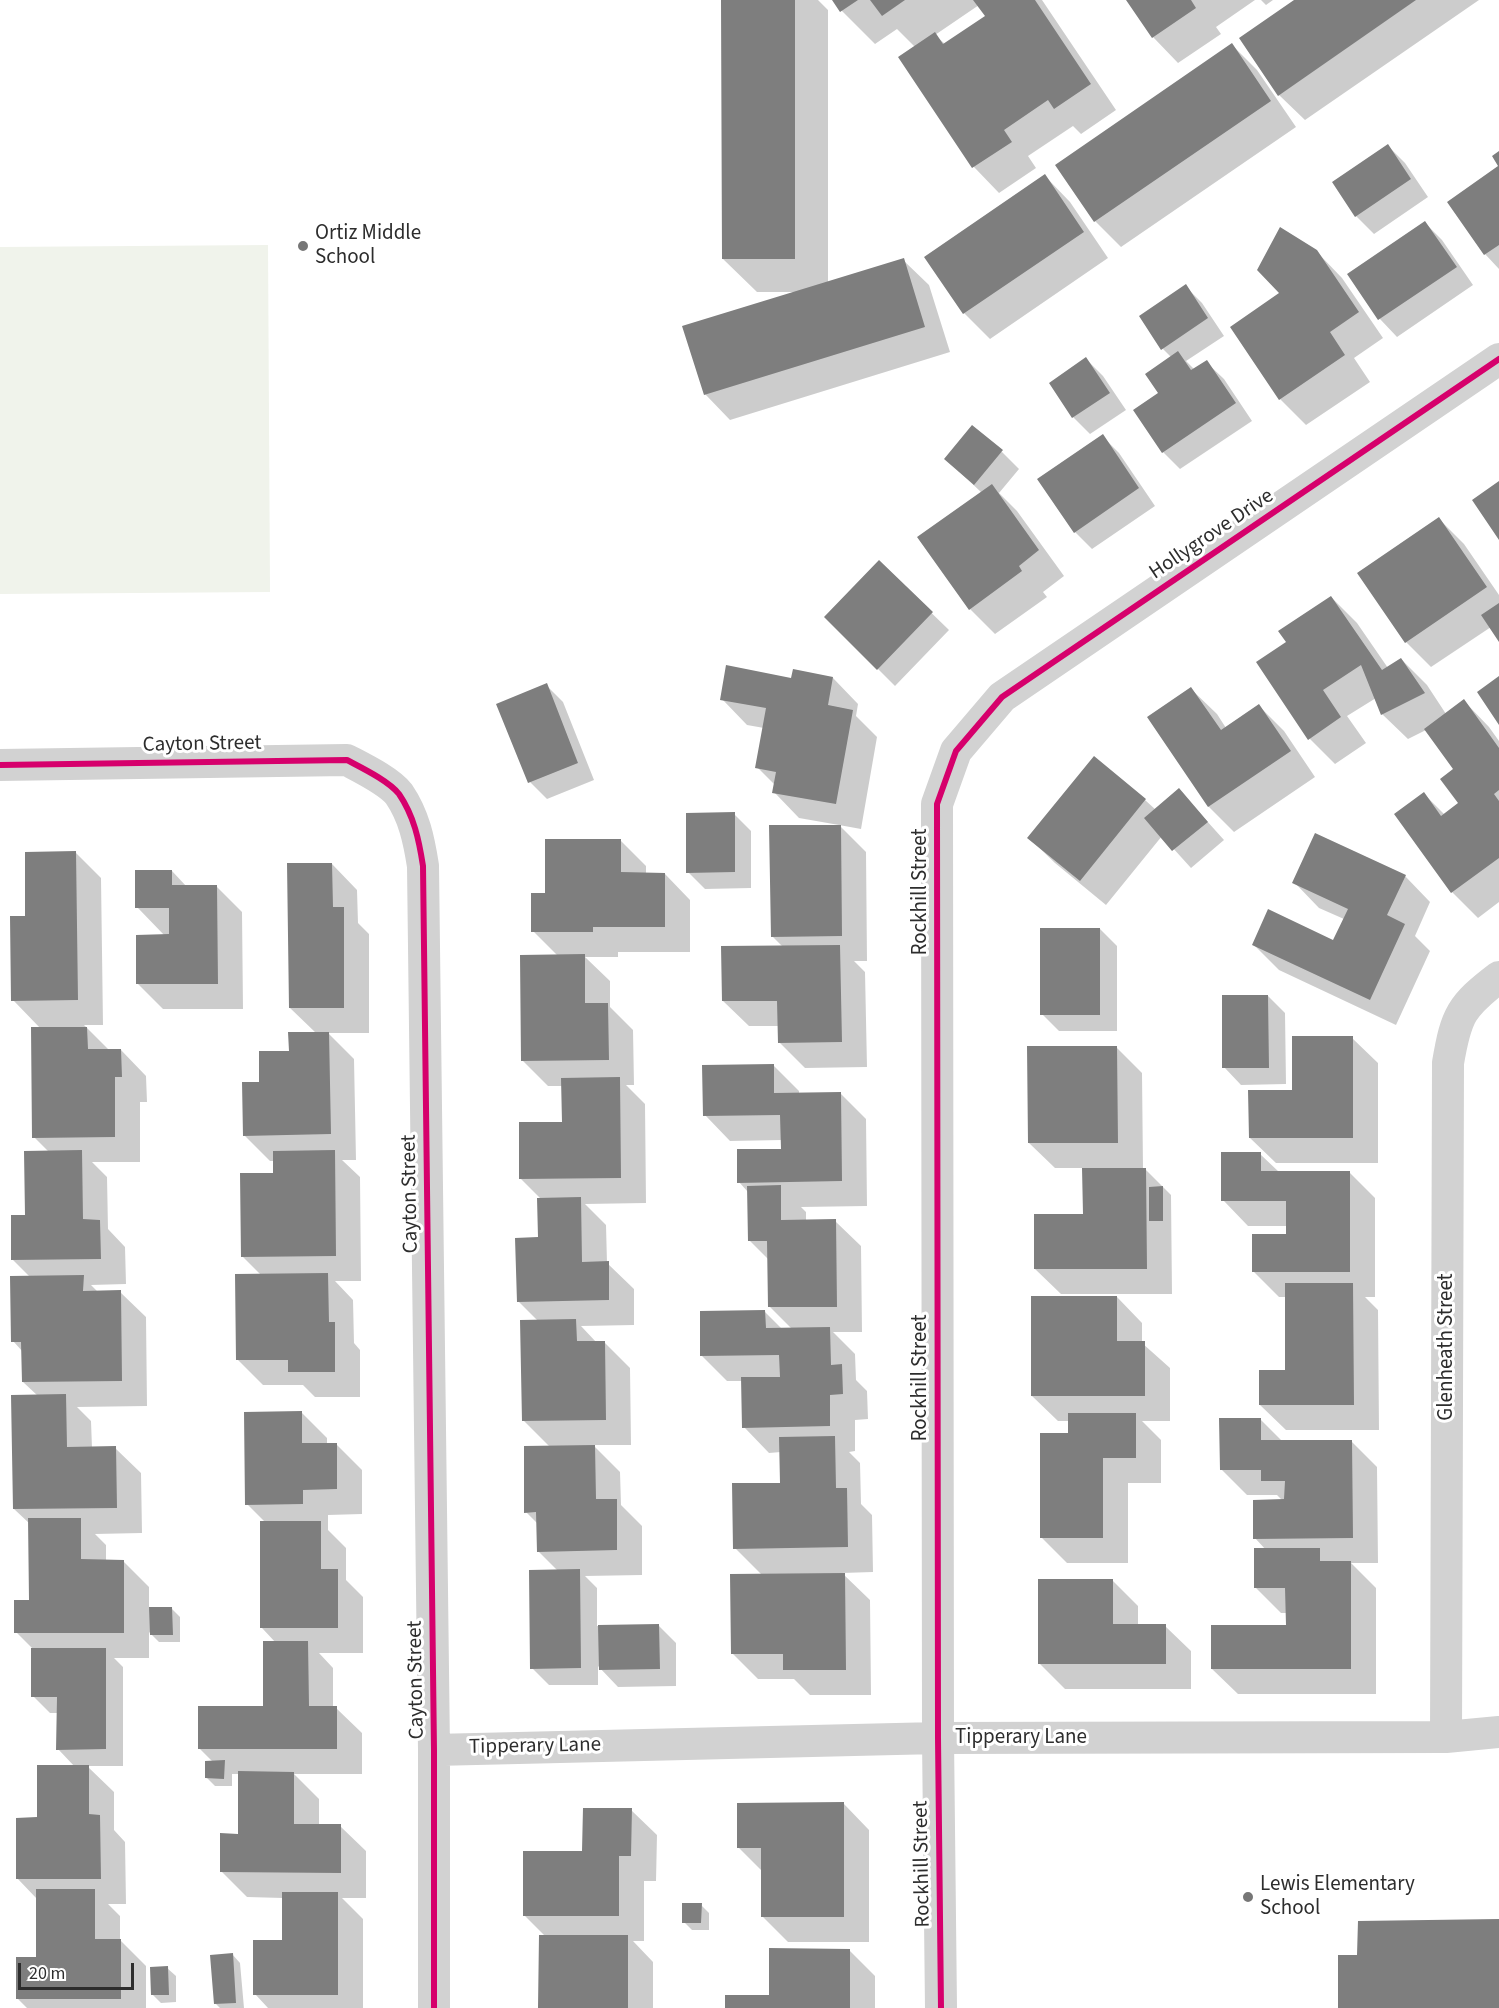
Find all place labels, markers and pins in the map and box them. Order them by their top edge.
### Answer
place label: Ortiz Middle School [315,221,421,271]
marker: Ortiz Middle School [296,239,310,253]
place label: Lewis Elementary School [1260,1872,1415,1922]
marker: Lewis Elementary School [1241,1890,1255,1904]

